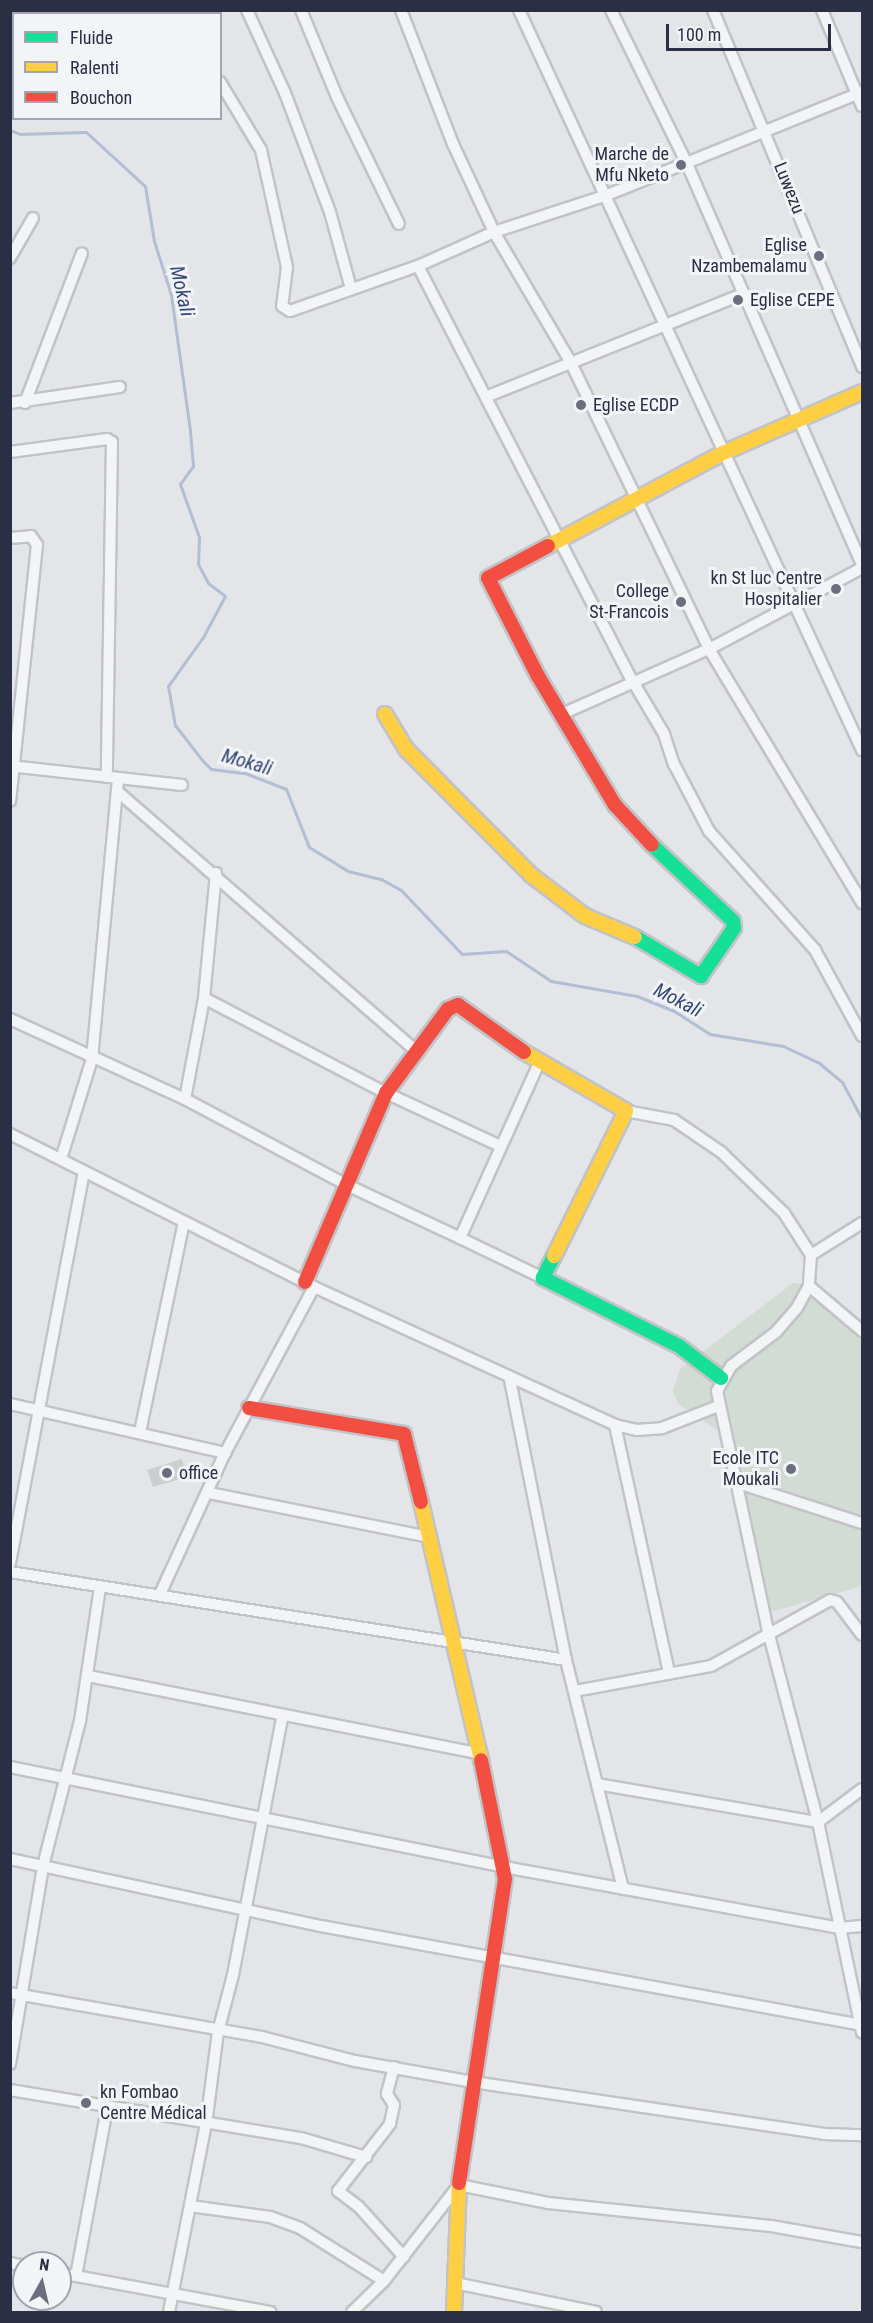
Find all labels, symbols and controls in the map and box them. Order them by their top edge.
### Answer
legend [12,12,222,120]
scale bar [669,12,834,50]
text: 100 m [677,24,721,45]
text: Fluide [70,27,113,48]
text: Ralenti [70,57,119,78]
text: Bouchon [70,87,132,108]
place label: Marche de Mfu Nketo [595,144,669,186]
marker: Marche de Mfu Nketo [674,158,688,172]
street label: Luwezu [769,159,809,217]
place label: Eglise Nzambemalamu [691,235,807,278]
marker: Eglise Nzambemalamu [812,249,826,263]
water label: Mokali [165,263,199,319]
place label: Eglise CEPE [750,289,835,311]
marker: Eglise CEPE [731,293,745,307]
place label: Eglise ECDP [593,394,679,416]
marker: Eglise ECDP [574,398,588,412]
place label: kn St luc Centre Hospitalier [711,568,822,610]
marker: kn St luc Centre Hospitalier [827,580,845,598]
place label: College St-Francois [589,581,669,624]
marker: College St-Francois [674,595,688,609]
water label: Mokali [219,743,275,781]
water label: Mokali [650,978,706,1022]
place label: Ecole ITC Moukali [713,1448,779,1490]
place label: office [179,1462,218,1484]
marker: Ecole ITC Moukali [784,1462,798,1476]
marker: office [160,1466,174,1480]
place label: kn Fombao Centre Médical [100,2082,207,2124]
marker: kn Fombao Centre Médical [77,2094,95,2112]
north arrow [12,2251,72,2311]
text: N [38,2255,50,2275]

